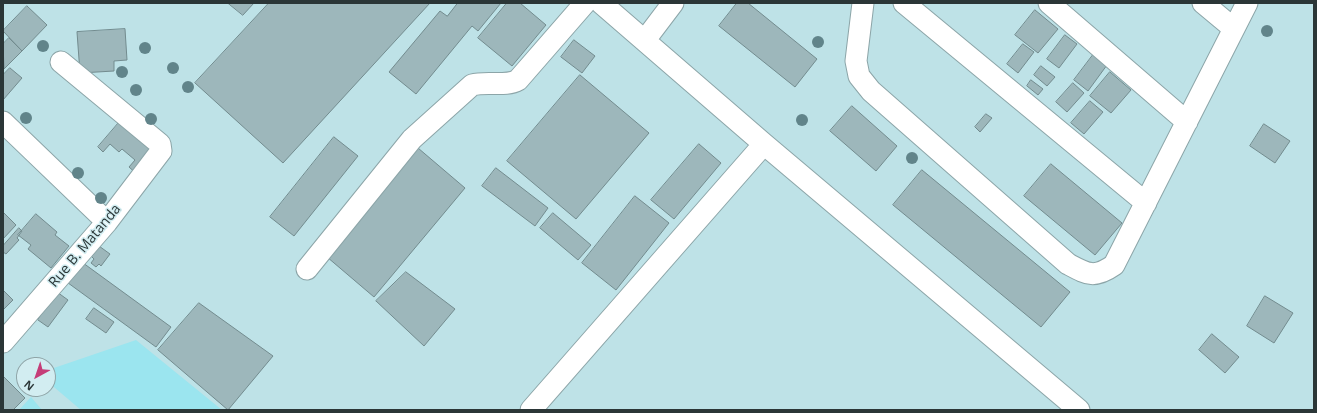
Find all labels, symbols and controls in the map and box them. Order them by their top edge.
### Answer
street label: Rue B. Matanda [45,201,125,291]
north arrow [16,357,56,397]
text: N [20,377,37,394]

